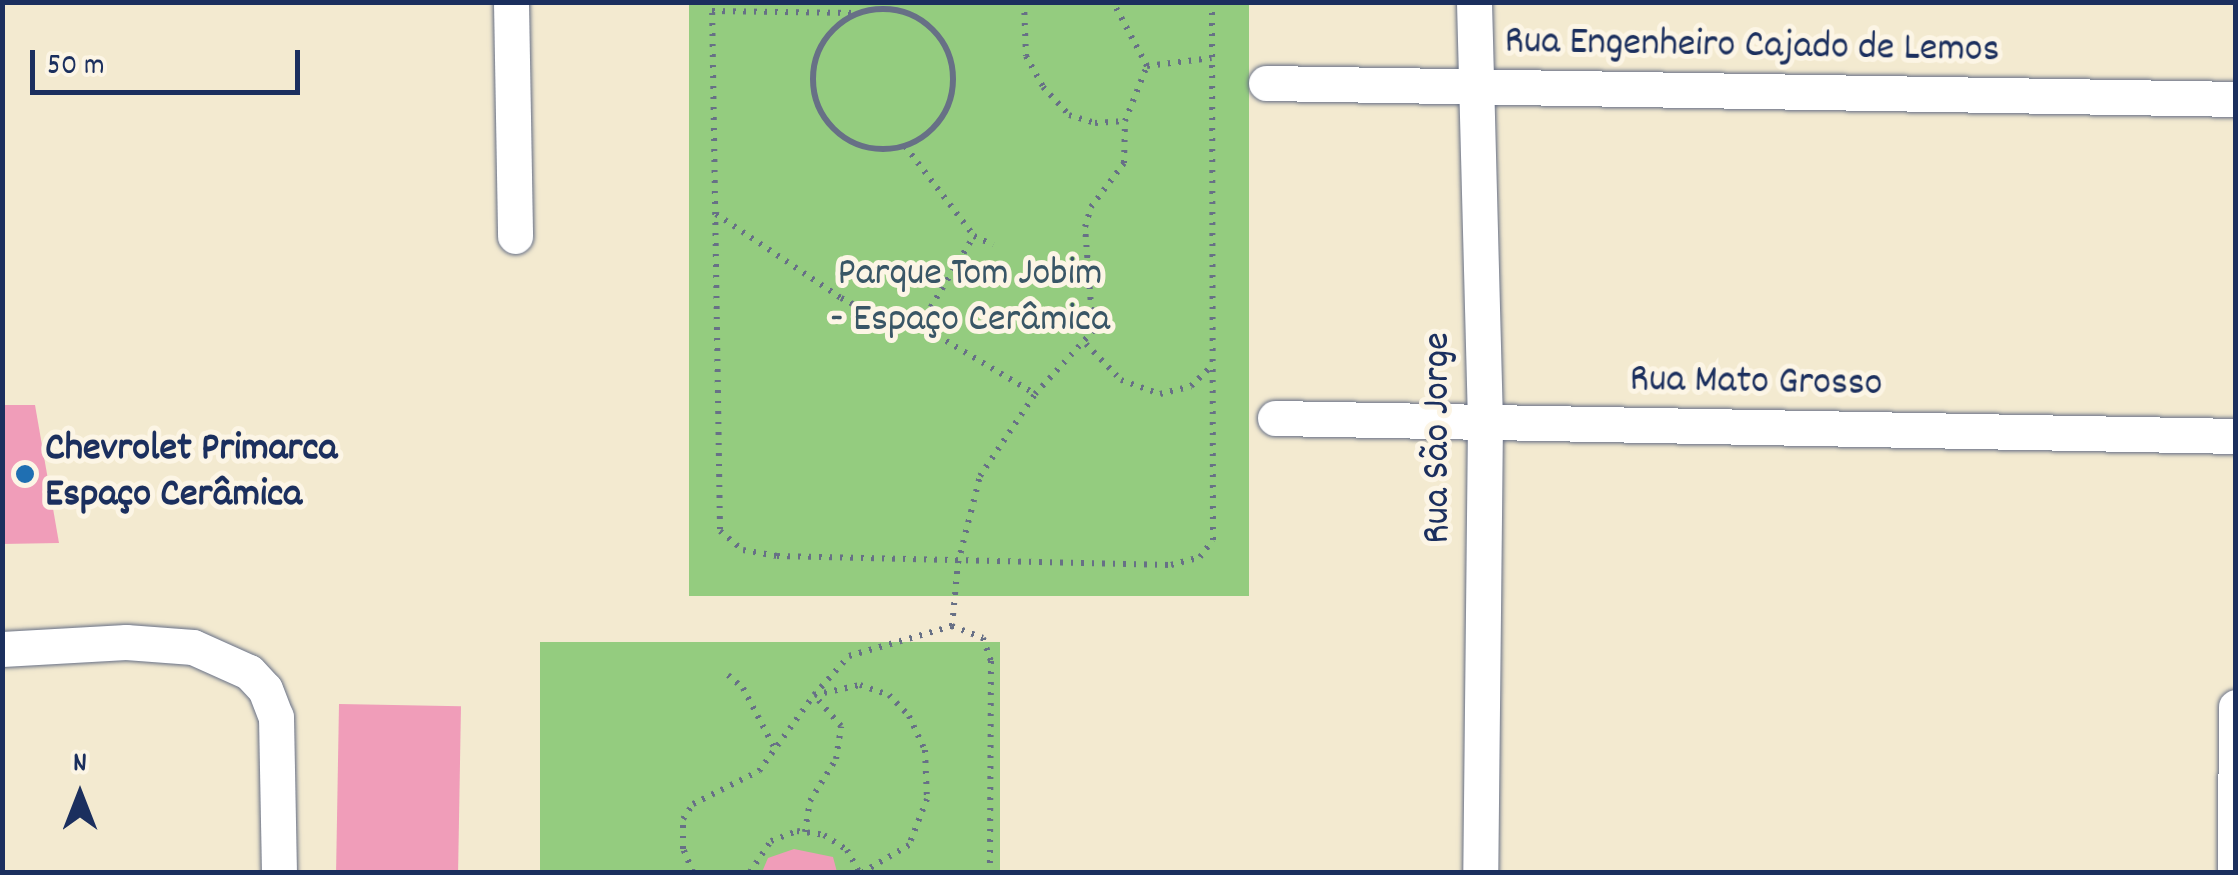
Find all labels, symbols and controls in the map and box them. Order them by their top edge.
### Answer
street label: Rua Engenheiro Cajado de Lemos [1504,20,2000,76]
scale bar [35,30,305,92]
text: 50 m [47,46,105,89]
park label: Parque Tom Jobim - Espaço Cerâmica [830,252,1110,346]
street label: Rua São Jorge [1416,332,1464,544]
street label: Rua Mato Grosso [1629,358,1883,410]
place label: Chevrolet Primarca Espaço Cerâmica [45,427,337,521]
marker: Chevrolet Primarca Espaço Cerâmica [14,463,36,485]
north arrow [30,745,130,845]
text: N [73,745,87,785]

